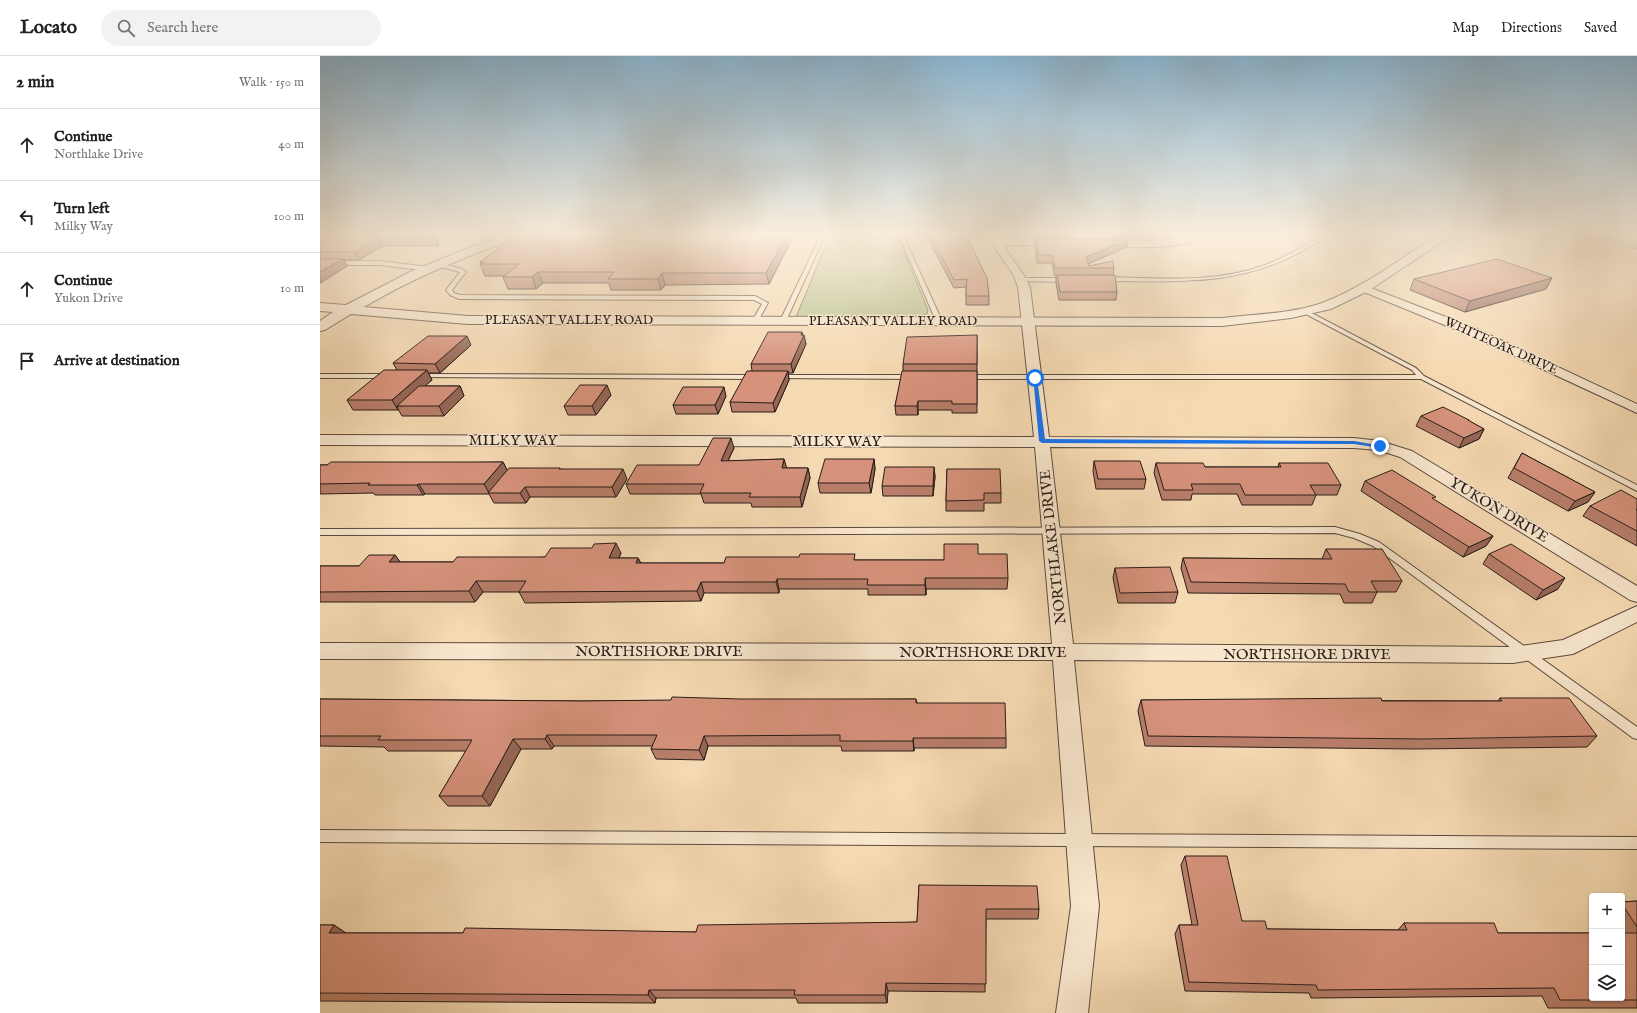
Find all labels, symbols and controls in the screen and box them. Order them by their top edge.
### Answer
search box [101,10,381,46]
text: Locato [20,16,77,40]
icon: search [115,17,137,39]
text: Search here [147,18,219,37]
text: Map [1452,19,1479,37]
text: Directions [1501,19,1562,37]
text: Saved [1584,19,1617,37]
text: 2 min [16,72,54,93]
text: Walk · 150 m [239,74,304,91]
text: Continue [54,127,112,146]
icon: ahead [16,134,38,156]
text: 40 m [278,136,304,153]
text: Northlake Drive [54,146,143,163]
text: Turn left [54,199,110,218]
icon: left [16,206,38,228]
text: 100 m [274,208,304,225]
text: Milky Way [54,218,113,235]
text: Continue [54,271,112,290]
icon: ahead [16,278,38,300]
text: 10 m [280,280,304,297]
text: Yukon Drive [54,290,123,307]
street label: PLEASANT VALLEY ROAD [485,312,653,329]
street label: PLEASANT VALLEY ROAD [809,313,977,330]
street label: WHITEOAK DRIVE [1442,313,1560,379]
icon: arrive [16,350,38,372]
text: Arrive at destination [54,351,180,370]
route start [1026,369,1044,387]
street label: MILKY WAY [468,431,558,450]
street label: MILKY WAY [792,432,882,451]
route end [1371,437,1389,455]
street label: NORTHLAKE DRIVE [1035,469,1071,625]
street label: YUKON DRIVE [1446,473,1552,547]
street label: NORTHSHORE DRIVE [575,642,743,661]
street label: NORTHSHORE DRIVE [899,643,1067,662]
street label: NORTHSHORE DRIVE [1223,645,1391,664]
map controls [1589,893,1625,1001]
button: + [1589,893,1625,929]
button: − [1589,929,1625,965]
button: layers [1589,965,1625,1001]

